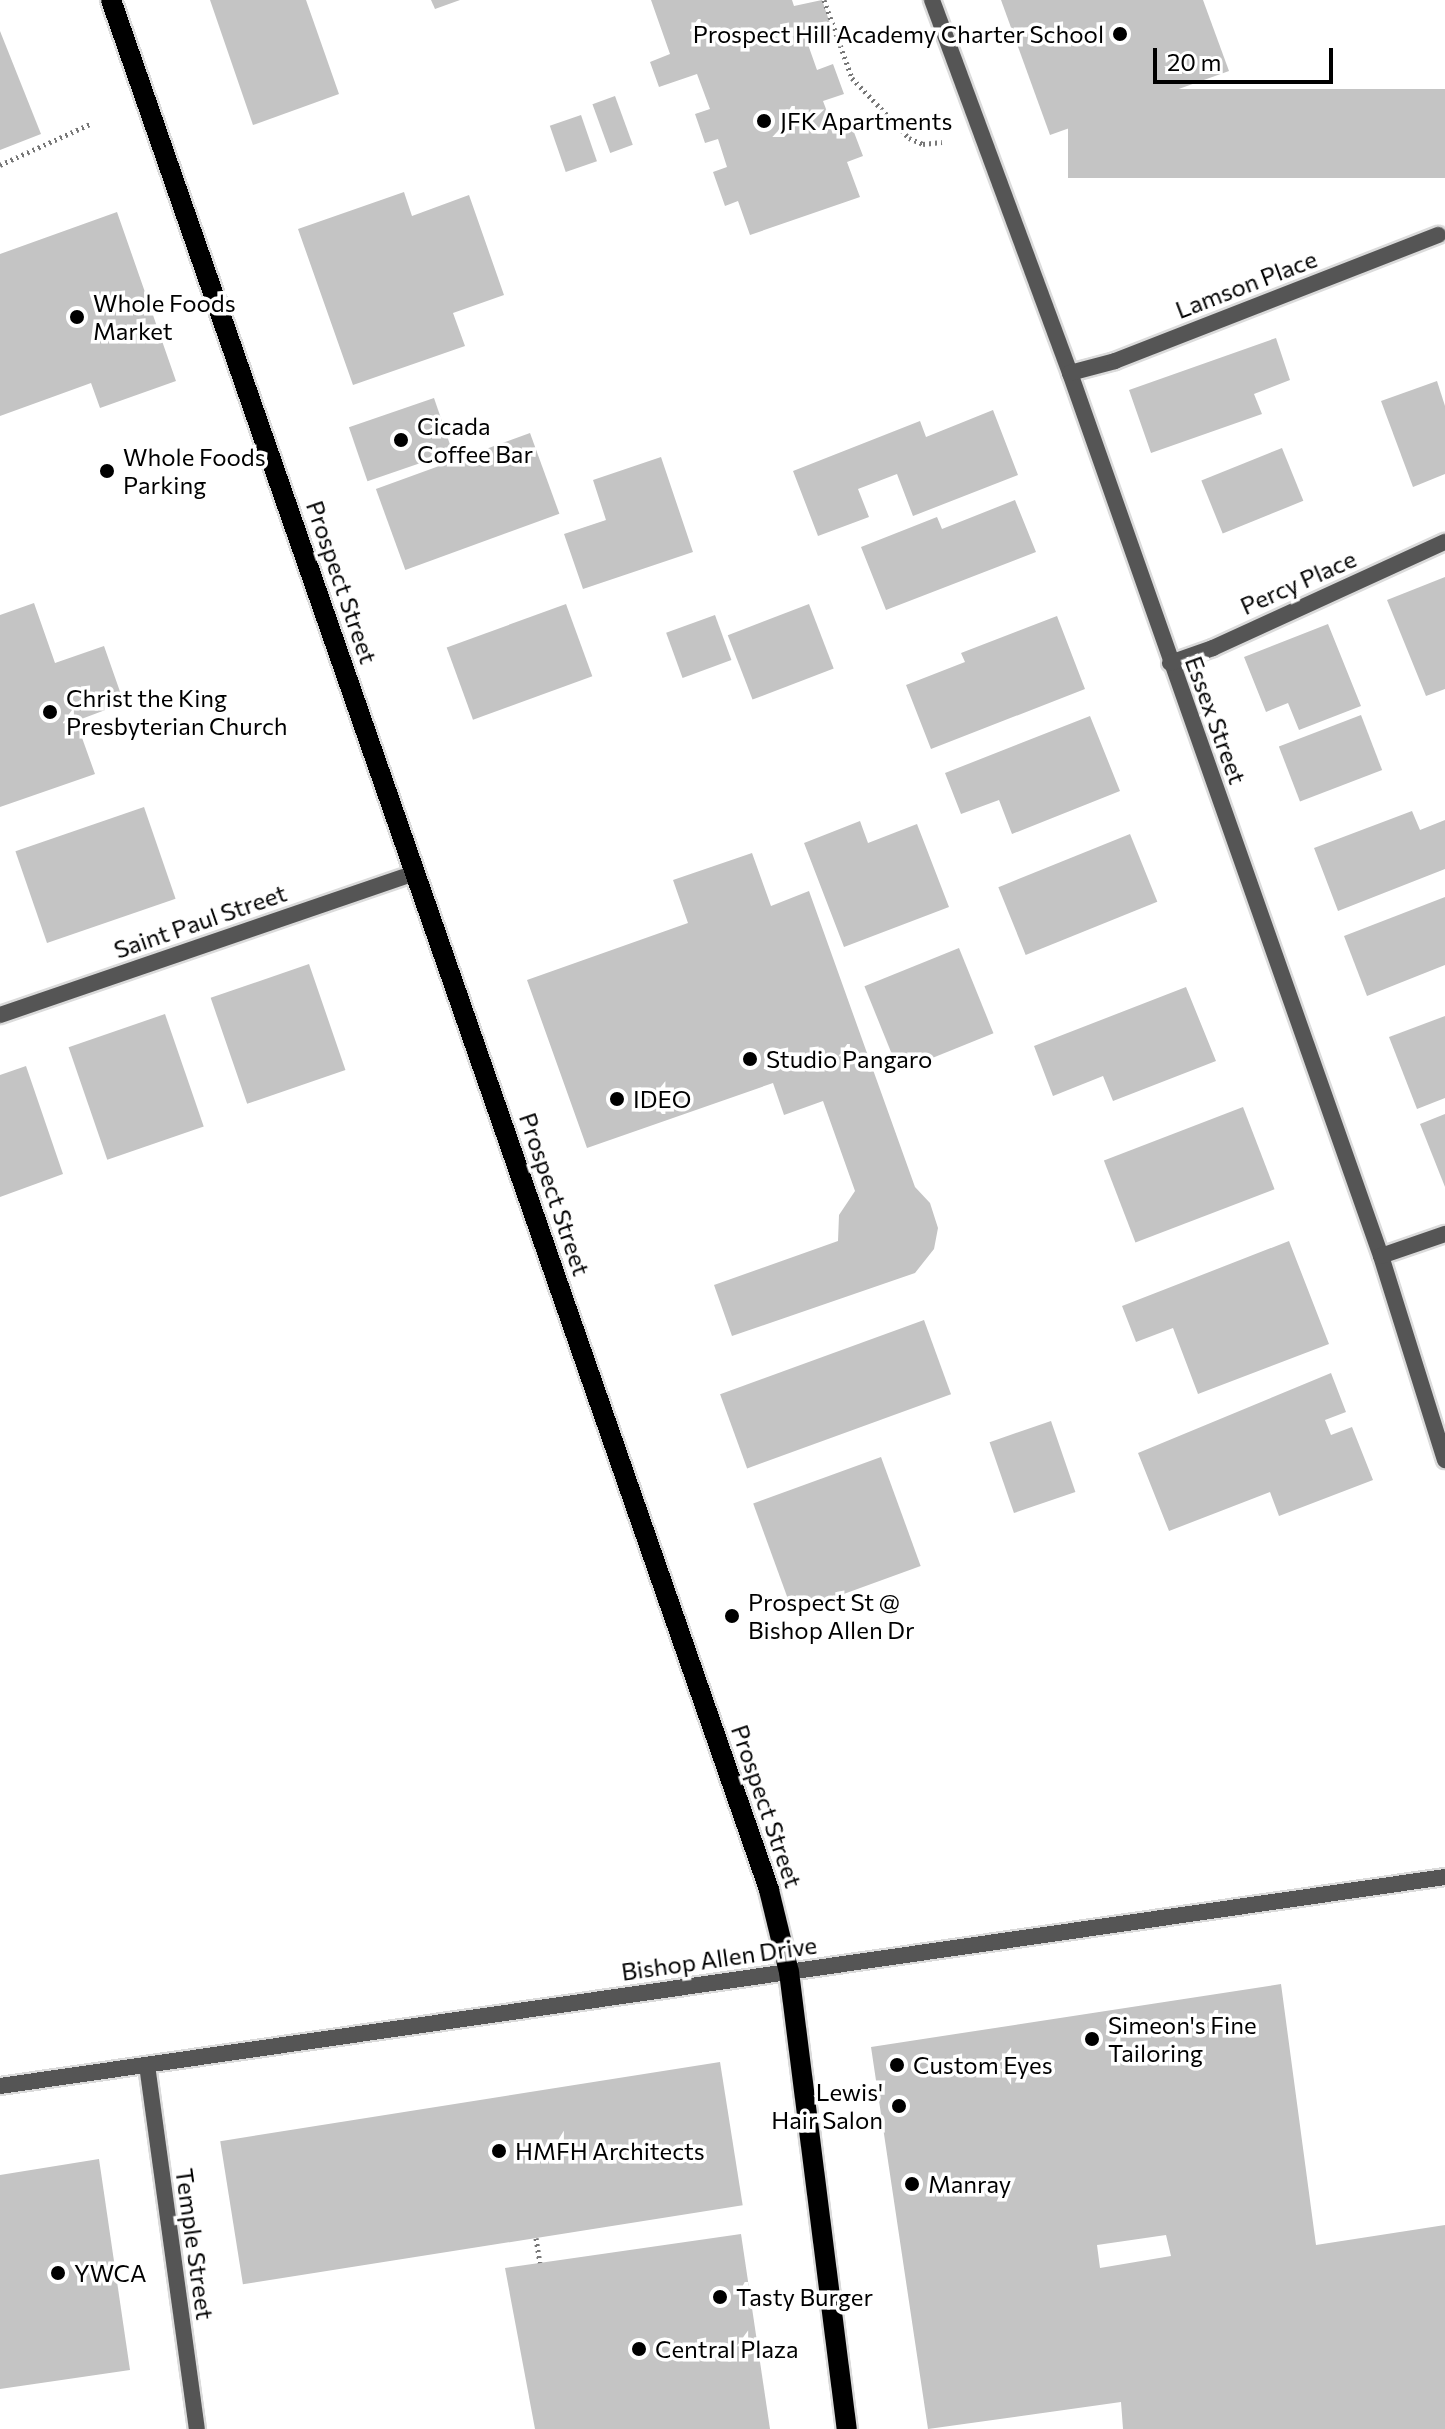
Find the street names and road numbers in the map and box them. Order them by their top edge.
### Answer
street label: Lamson Place [1171,244,1321,324]
street label: Prospect Street [301,497,383,667]
street label: Percy Place [1236,544,1360,620]
street label: Essex Street [1180,652,1252,788]
street label: Saint Paul Street [110,878,290,964]
street label: Prospect Street [514,1109,596,1279]
street label: Prospect Street [726,1721,808,1891]
street label: Bishop Allen Drive [619,1930,819,1986]
street label: Temple Street [170,2166,220,2322]

